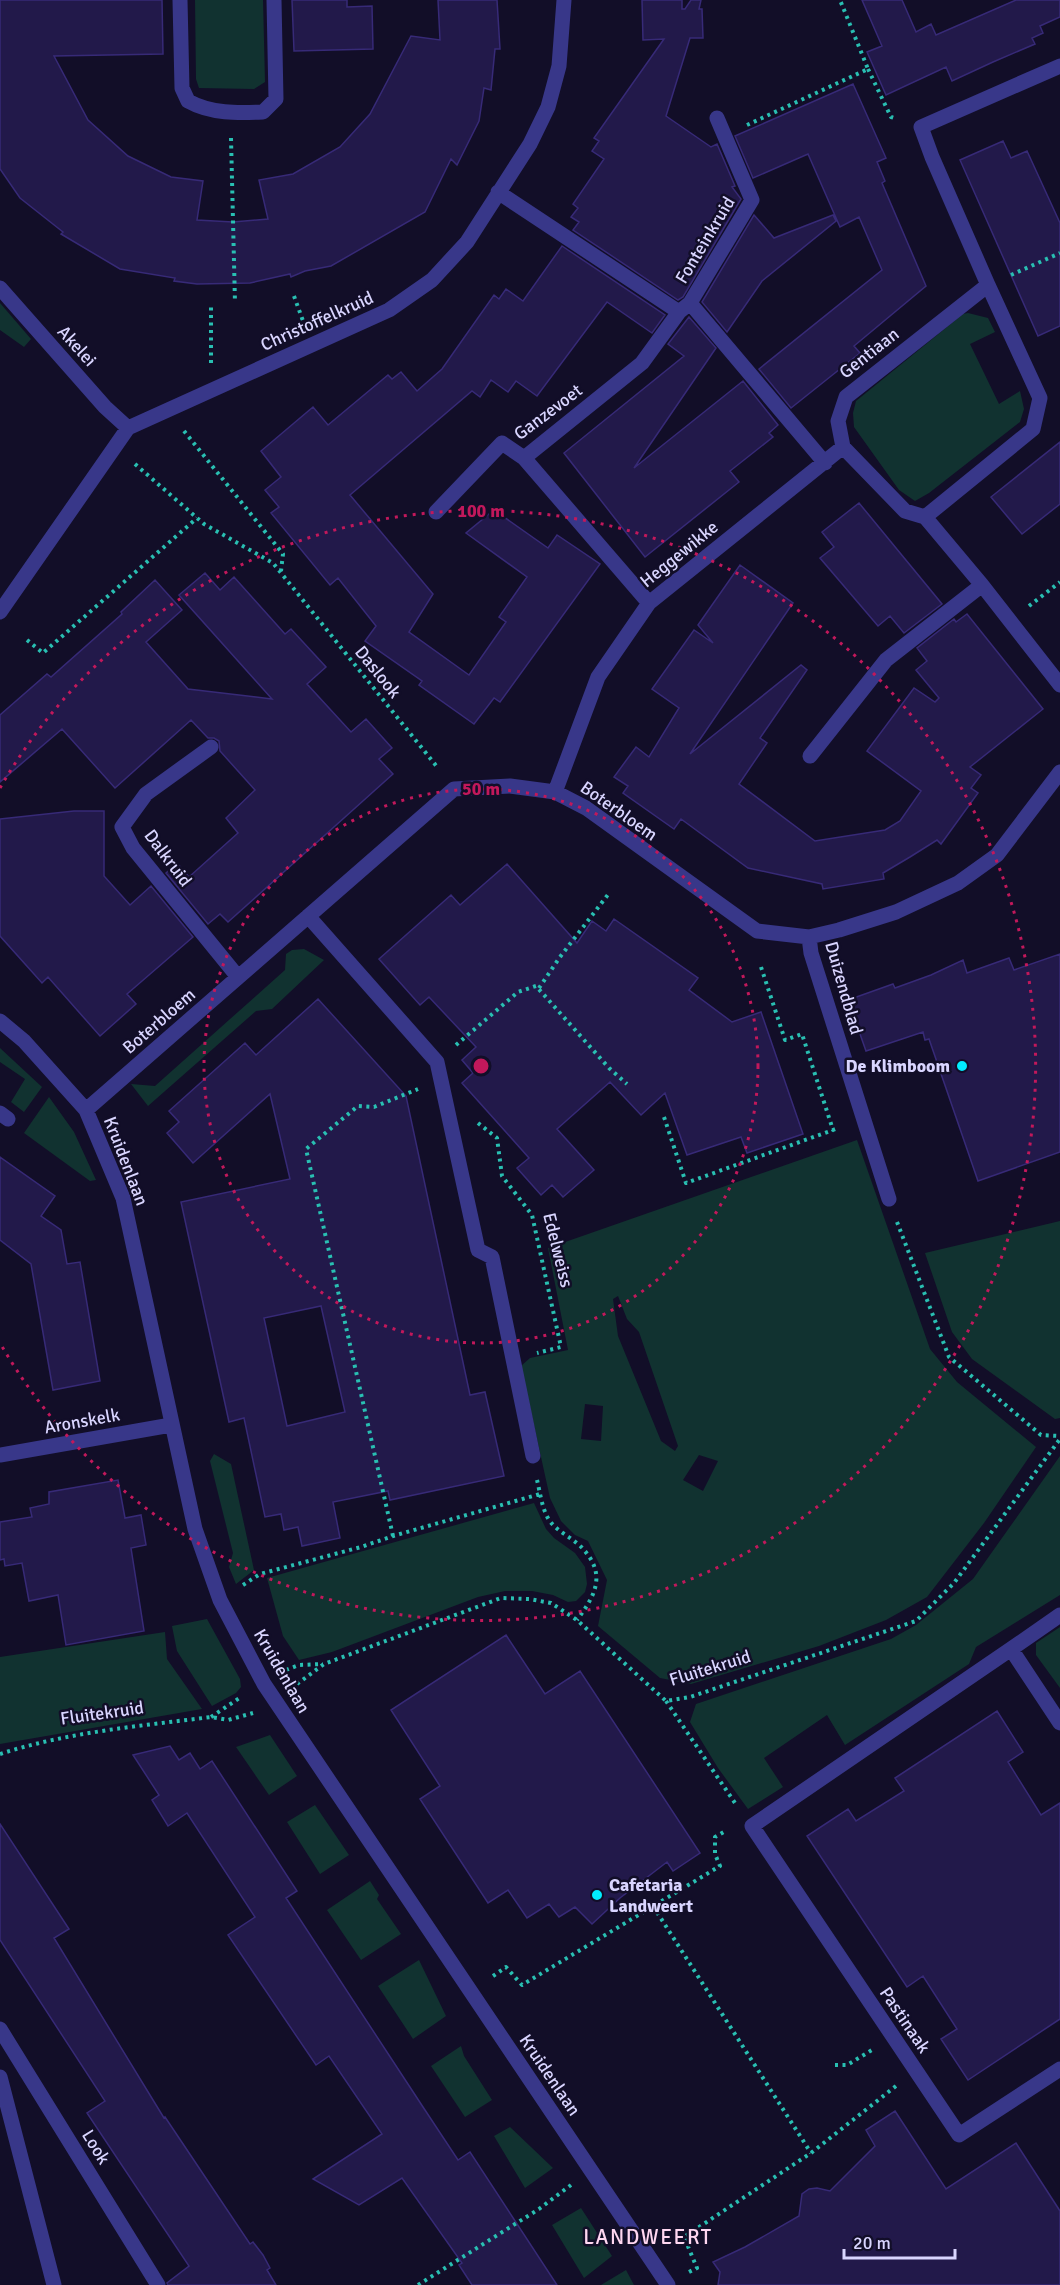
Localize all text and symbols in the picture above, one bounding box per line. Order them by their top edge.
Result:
street label: Fonteinkruid [670,192,740,288]
street label: Christoffelkruid [257,286,377,356]
street label: Akelei [53,321,101,371]
street label: Gentiaan [835,323,903,383]
street label: Ganzevoet [510,379,586,445]
text: 100 m [457,500,505,522]
street label: Heggewikke [636,516,722,592]
street label: Daslook [350,641,406,703]
street label: Boterbloem [576,776,662,846]
text: 50 m [462,778,500,800]
street label: Dalkruid [139,825,197,891]
street label: Duizendblad [820,939,868,1037]
street label: Boterbloem [118,983,200,1059]
place label: De Klimboom [846,1055,950,1077]
centre of rings [471,1056,491,1076]
marker: De Klimboom [955,1059,969,1073]
street label: Kruidenlaan [99,1113,153,1209]
street label: Edelweiss [538,1210,578,1290]
street label: Aronskelk [42,1404,122,1438]
street label: Kruidenlaan [249,1625,315,1717]
street label: Fluitekruid [667,1645,753,1691]
street label: Fluitekruid [59,1696,145,1730]
place label: Cafetaria Landweert [609,1874,693,1917]
marker: Cafetaria Landweert [590,1888,604,1902]
street label: Pastinaak [875,1983,935,2057]
street label: Kruidenlaan [515,2030,585,2120]
street label: Look [77,2126,115,2168]
scale bar [844,2222,955,2260]
district label: LANDWEERT [583,2224,713,2250]
text: 20 m [853,2232,891,2254]

